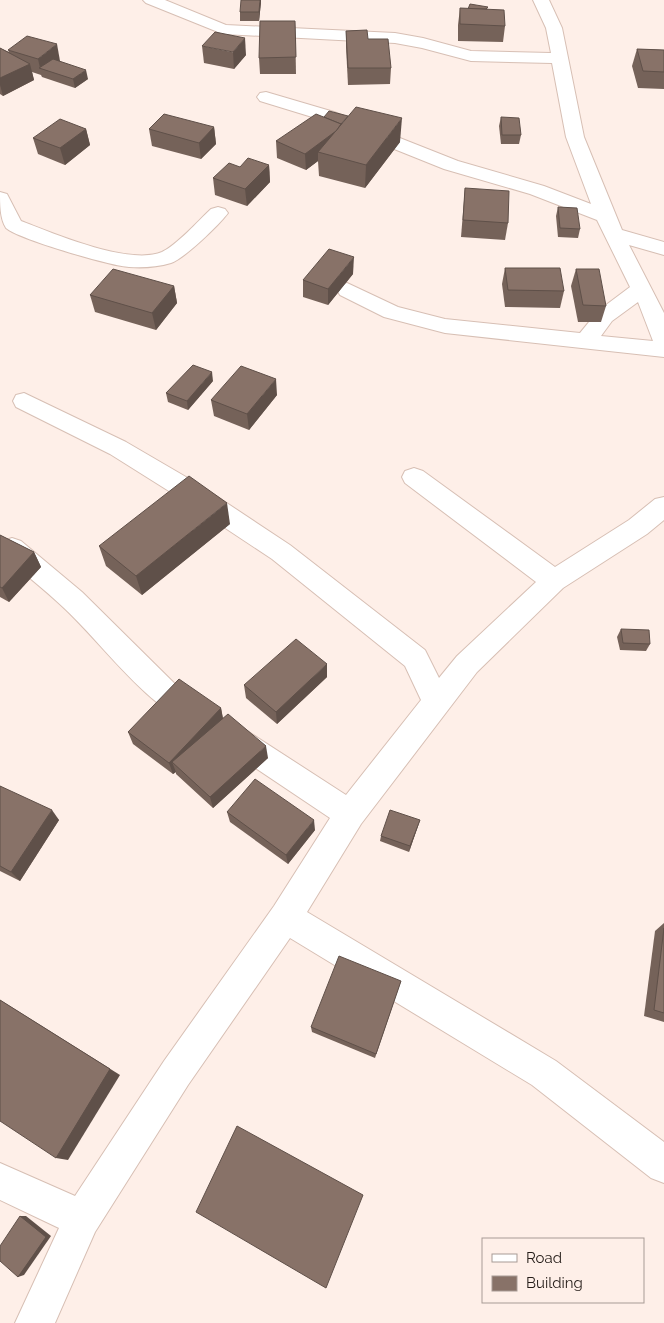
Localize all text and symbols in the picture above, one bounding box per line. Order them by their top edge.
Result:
legend [482,1238,644,1303]
text: Road [526,1249,562,1267]
text: Building [526,1274,583,1292]

